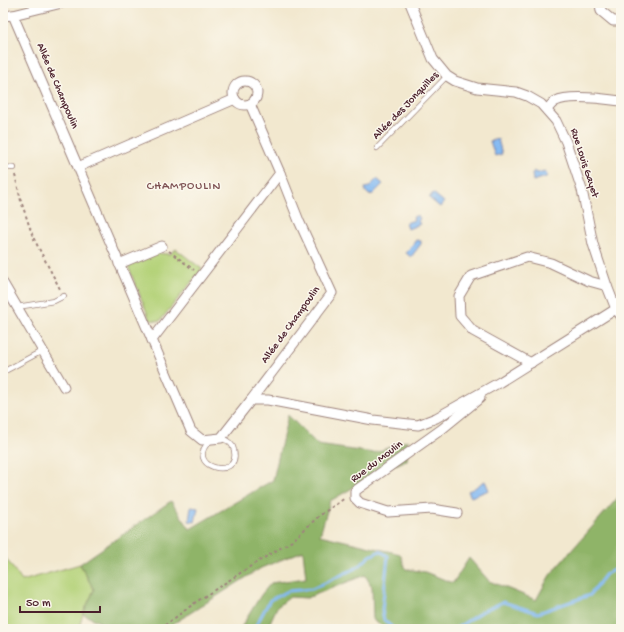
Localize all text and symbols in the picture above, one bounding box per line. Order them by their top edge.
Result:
street label: Allée de Champoulin [33,41,81,131]
street label: Allée des Jonquilles [371,69,442,142]
street label: Rue Louis Gayet [567,127,601,200]
district label: CHAMPOULIN [147,180,221,194]
street label: Allée de Champoulin [259,284,323,366]
street label: Rue du Moulin [349,438,406,485]
scale bar [20,588,100,614]
text: 50 m [26,597,51,611]

